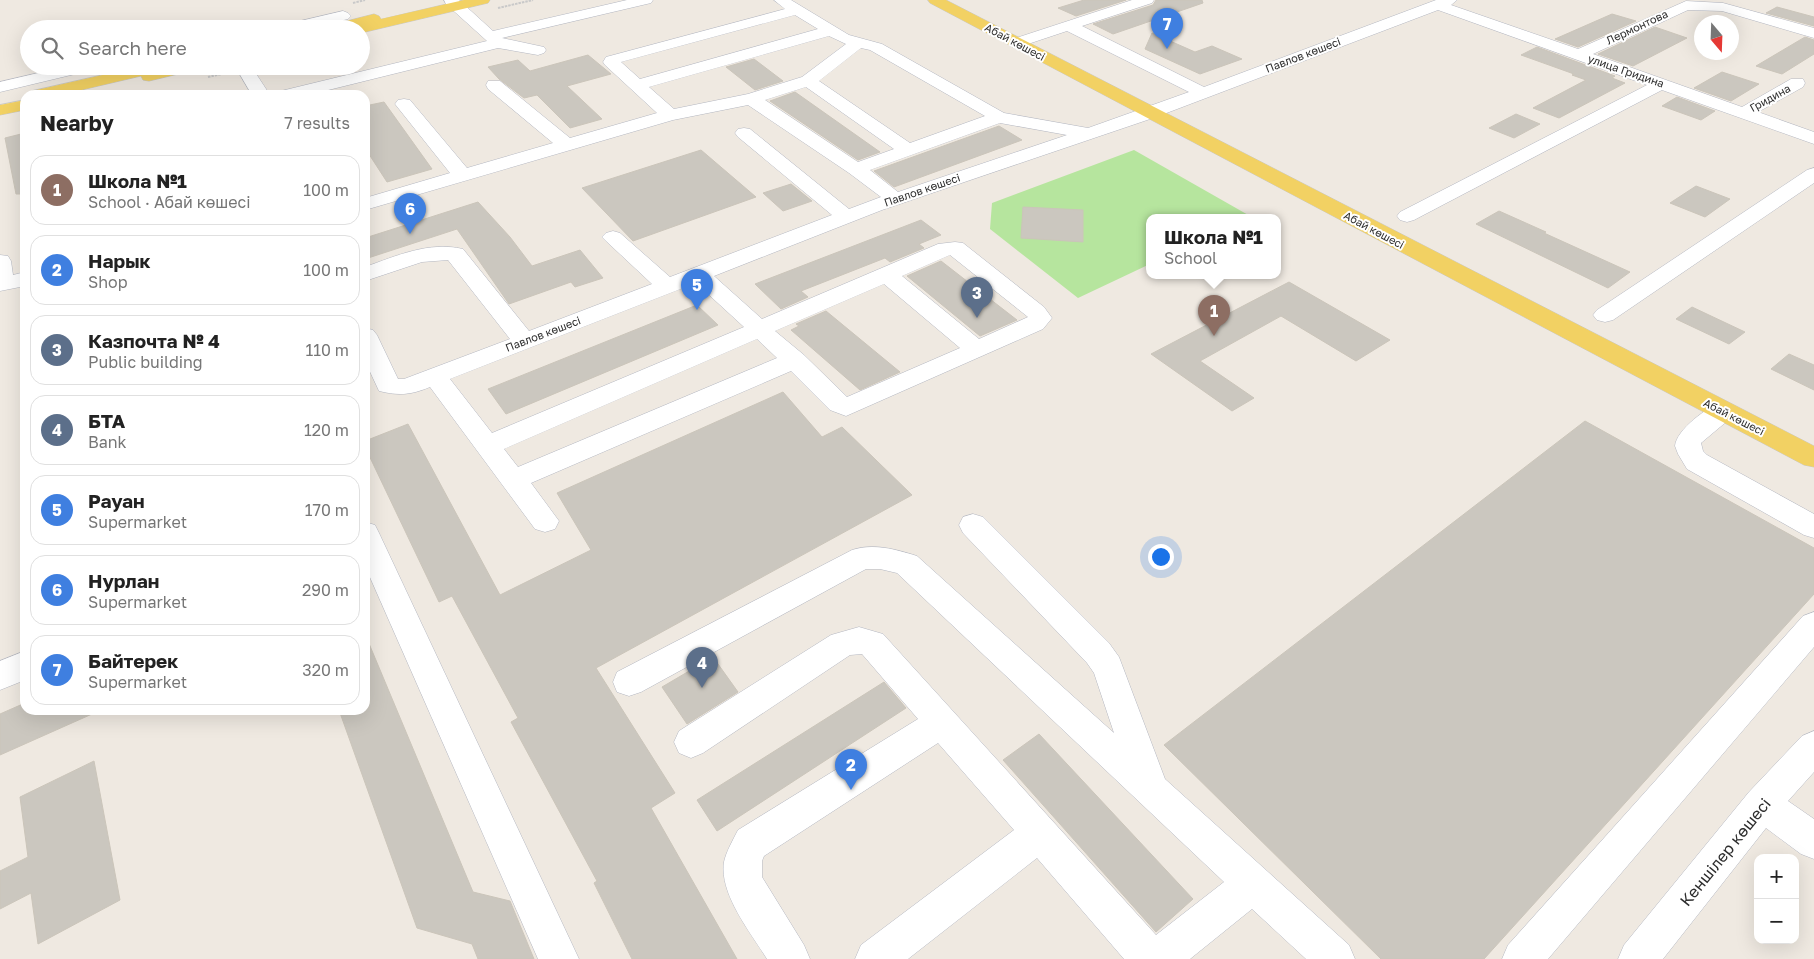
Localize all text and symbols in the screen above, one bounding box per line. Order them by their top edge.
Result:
street label: Лермонтова [1604,7,1670,47]
pin: 7 [1151,8,1183,49]
north arrow [1694,15,1739,60]
search box [20,20,370,75]
street label: Абай көшесі [983,20,1048,63]
icon: search [38,34,66,62]
street label: Павлов көшесі [1263,34,1342,75]
text: Search here [78,36,187,59]
street label: улица Гридина [1586,51,1666,90]
street label: Гридина [1747,81,1792,114]
text: Nearby [40,110,114,136]
text: 7 results [284,113,350,133]
text: Школа №1 [88,169,187,192]
street label: Павлов көшесі [882,170,962,209]
text: 1 [53,180,61,200]
text: 100 m [303,180,349,200]
text: School · Абай көшесі [88,192,251,212]
pin: 6 [394,193,426,234]
street label: Абай көшесі [1342,208,1407,251]
popup [1146,214,1281,279]
text: Школа №1 [1164,225,1263,248]
text: School [1164,248,1217,268]
text: Нарык [88,249,151,272]
text: 2 [52,260,62,280]
text: 100 m [303,260,349,280]
pin: 5 [681,269,713,310]
text: Shop [88,272,128,292]
pin: 3 [961,277,993,318]
pin: 1 [1198,295,1230,336]
street label: Павлов көшесі [503,313,582,354]
text: Казпочта № 4 [88,329,220,352]
text: 3 [52,340,62,360]
text: 110 m [305,340,349,360]
text: Public building [88,352,203,372]
street label: Абай көшесі [1702,396,1767,437]
text: БТА [88,409,125,432]
text: 4 [52,420,62,440]
text: 120 m [304,420,349,440]
text: Bank [88,432,127,452]
text: Рауан [88,489,145,512]
text: 5 [52,500,62,520]
text: 170 m [305,500,349,520]
text: Supermarket [88,512,187,532]
your location [1148,544,1174,570]
text: Нурлан [88,569,159,592]
text: 6 [52,580,62,600]
text: 290 m [302,580,349,600]
text: Supermarket [88,592,187,612]
pin: 4 [686,647,718,688]
text: Байтерек [88,649,178,672]
text: 7 [53,660,61,680]
text: 320 m [302,660,349,680]
text: Supermarket [88,672,187,692]
pin: 2 [835,749,867,790]
street label: Кеншілер көшесі [1675,794,1775,910]
map controls [1754,854,1799,944]
button: + [1754,854,1799,899]
button: − [1754,899,1799,944]

